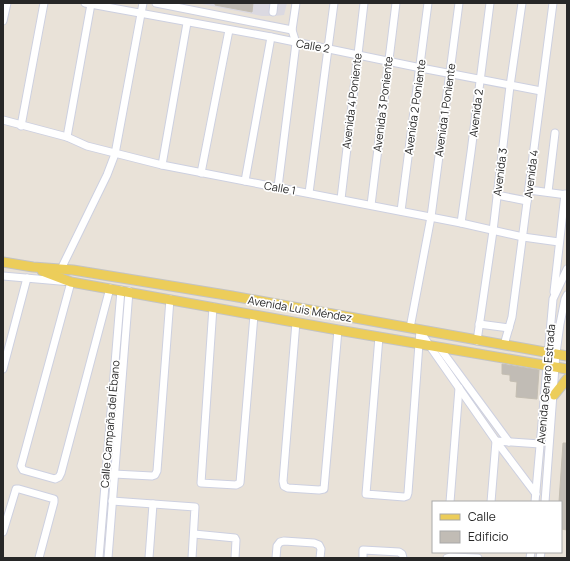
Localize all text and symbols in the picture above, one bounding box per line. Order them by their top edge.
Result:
street label: Calle 2 [295,35,331,56]
street label: Avenida 4 Poniente [338,52,365,150]
street label: Avenida 3 Poniente [369,55,396,153]
street label: Avenida 2 Poniente [400,58,429,156]
street label: Avenida 1 Poniente [431,62,459,158]
street label: Avenida 2 [465,88,486,138]
street label: Avenida 3 [489,147,510,197]
street label: Avenida 4 [520,149,541,199]
street label: Calle 1 [263,177,297,198]
street label: Avenida Luis Méndez [247,292,354,325]
street label: Avenida Genaro Estrada [533,323,558,445]
street label: Calle Campaña del Ébano [96,359,123,488]
legend [432,501,562,553]
text: Calle [468,508,496,525]
text: Edificio [468,528,508,545]

